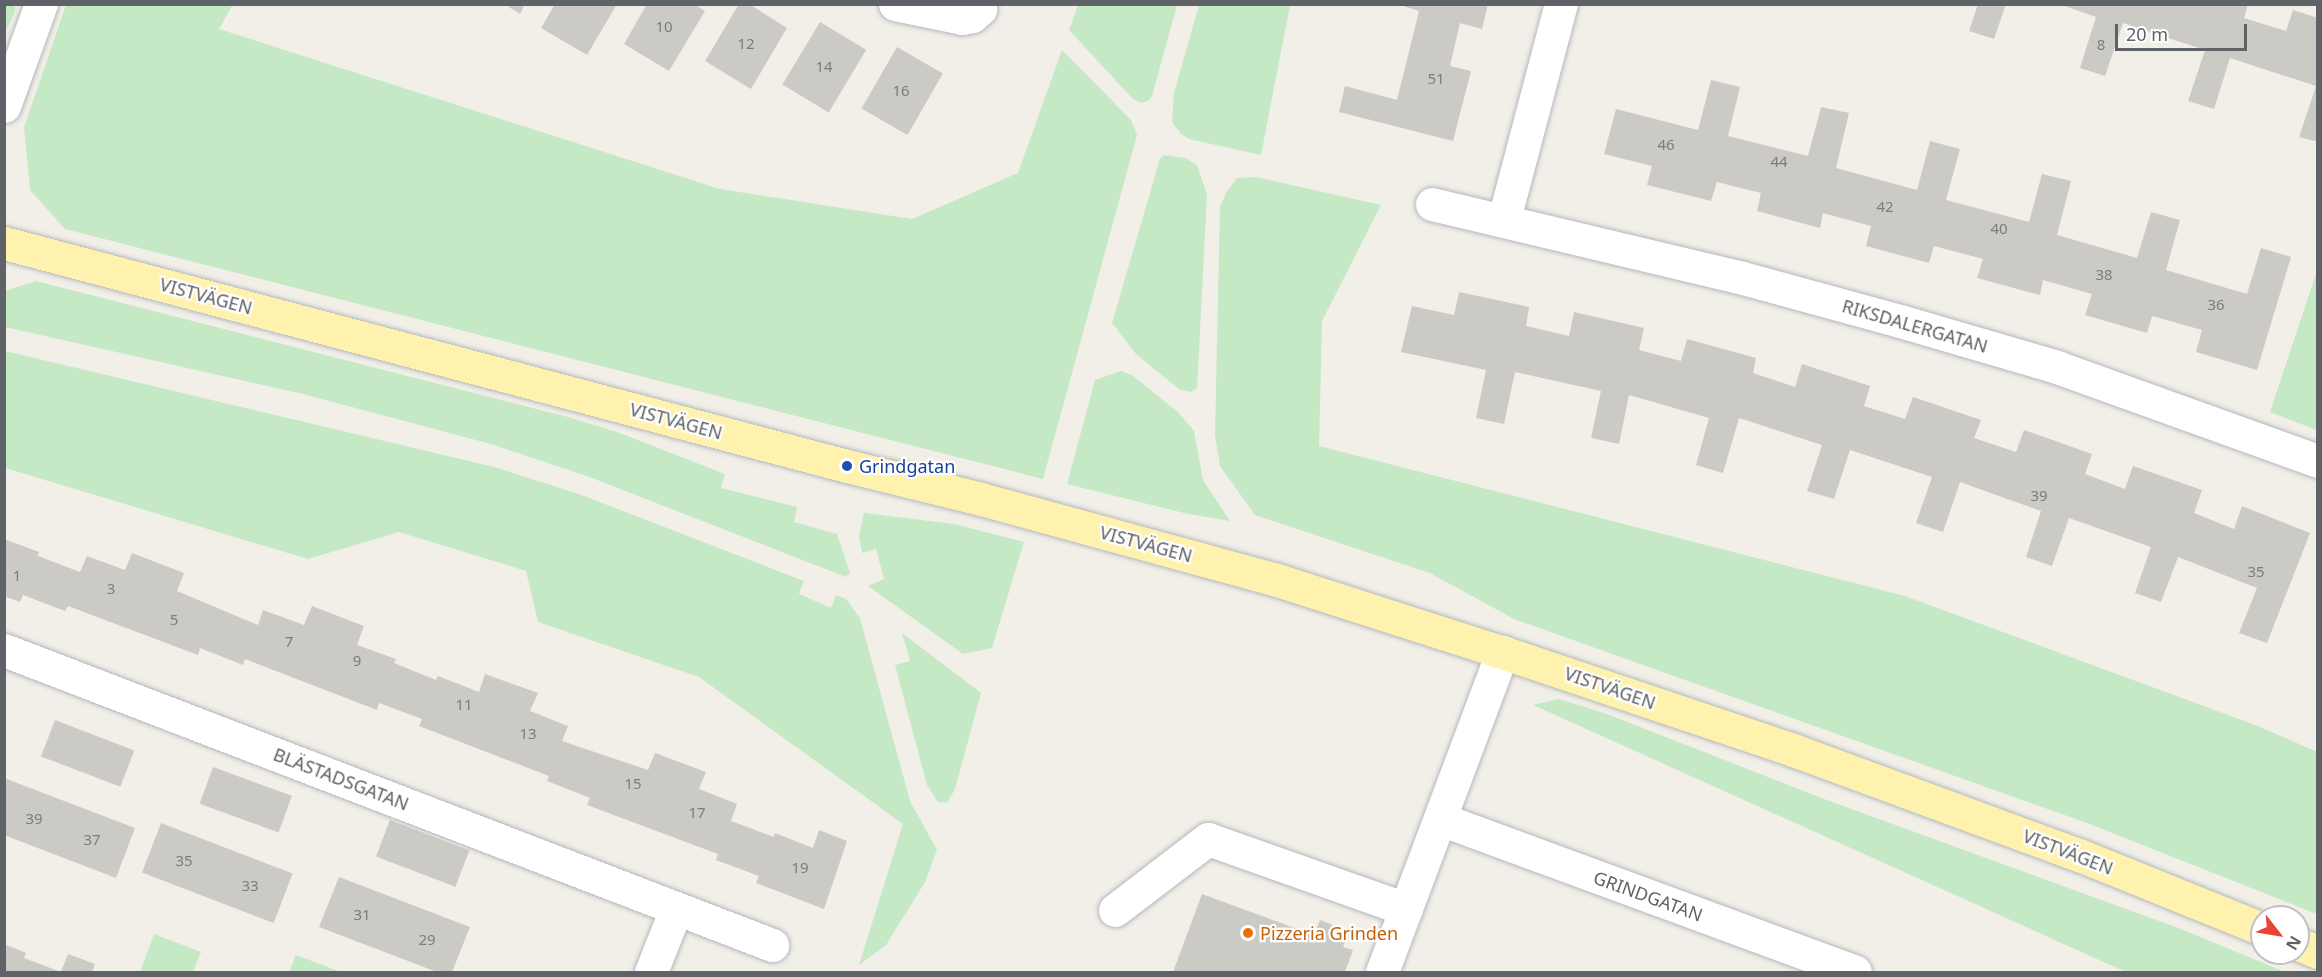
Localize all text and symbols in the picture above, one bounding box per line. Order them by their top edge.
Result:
scale bar [2118,12,2250,50]
house number: 10 [655,18,673,36]
text: 20 m [2126,22,2168,46]
house number: 12 [737,35,755,53]
house number: 8 [2097,36,2105,54]
house number: 14 [815,58,833,76]
house number: 51 [1427,70,1445,88]
house number: 16 [892,82,910,100]
house number: 46 [1657,136,1675,154]
house number: 44 [1770,153,1788,171]
house number: 42 [1876,198,1894,216]
house number: 40 [1990,220,2008,238]
house number: 38 [2095,266,2113,284]
street label: VISTVÄGEN [157,273,255,319]
street label: RIKSDALERGATAN [1840,295,1990,357]
house number: 36 [2207,296,2225,314]
street label: VISTVÄGEN [627,398,725,444]
place label: Grindgatan [859,455,955,477]
marker: Grindgatan [840,459,854,473]
house number: 39 [2030,487,2048,505]
street label: VISTVÄGEN [1097,521,1195,567]
house number: 35 [2247,563,2265,581]
house number: 1 [13,567,21,585]
house number: 3 [107,580,115,598]
house number: 5 [170,611,178,629]
house number: 7 [285,633,293,651]
house number: 9 [353,652,361,670]
street label: VISTVÄGEN [1562,662,1658,714]
house number: 11 [455,696,473,714]
house number: 13 [519,725,537,743]
street label: BLÄSTADSGATAN [270,743,412,815]
house number: 15 [624,775,642,793]
house number: 17 [688,804,706,822]
house number: 39 [25,810,43,828]
street label: VISTVÄGEN [2020,825,2116,879]
house number: 37 [83,831,101,849]
house number: 35 [175,852,193,870]
house number: 19 [791,859,809,877]
street label: GRINDGATAN [1591,866,1705,926]
house number: 33 [241,877,259,895]
north arrow [2250,905,2310,965]
house number: 31 [353,906,371,924]
place label: Pizzeria Grinden [1260,922,1398,944]
marker: Pizzeria Grinden [1241,926,1255,940]
house number: 29 [418,931,436,949]
text: N [2281,932,2306,954]

